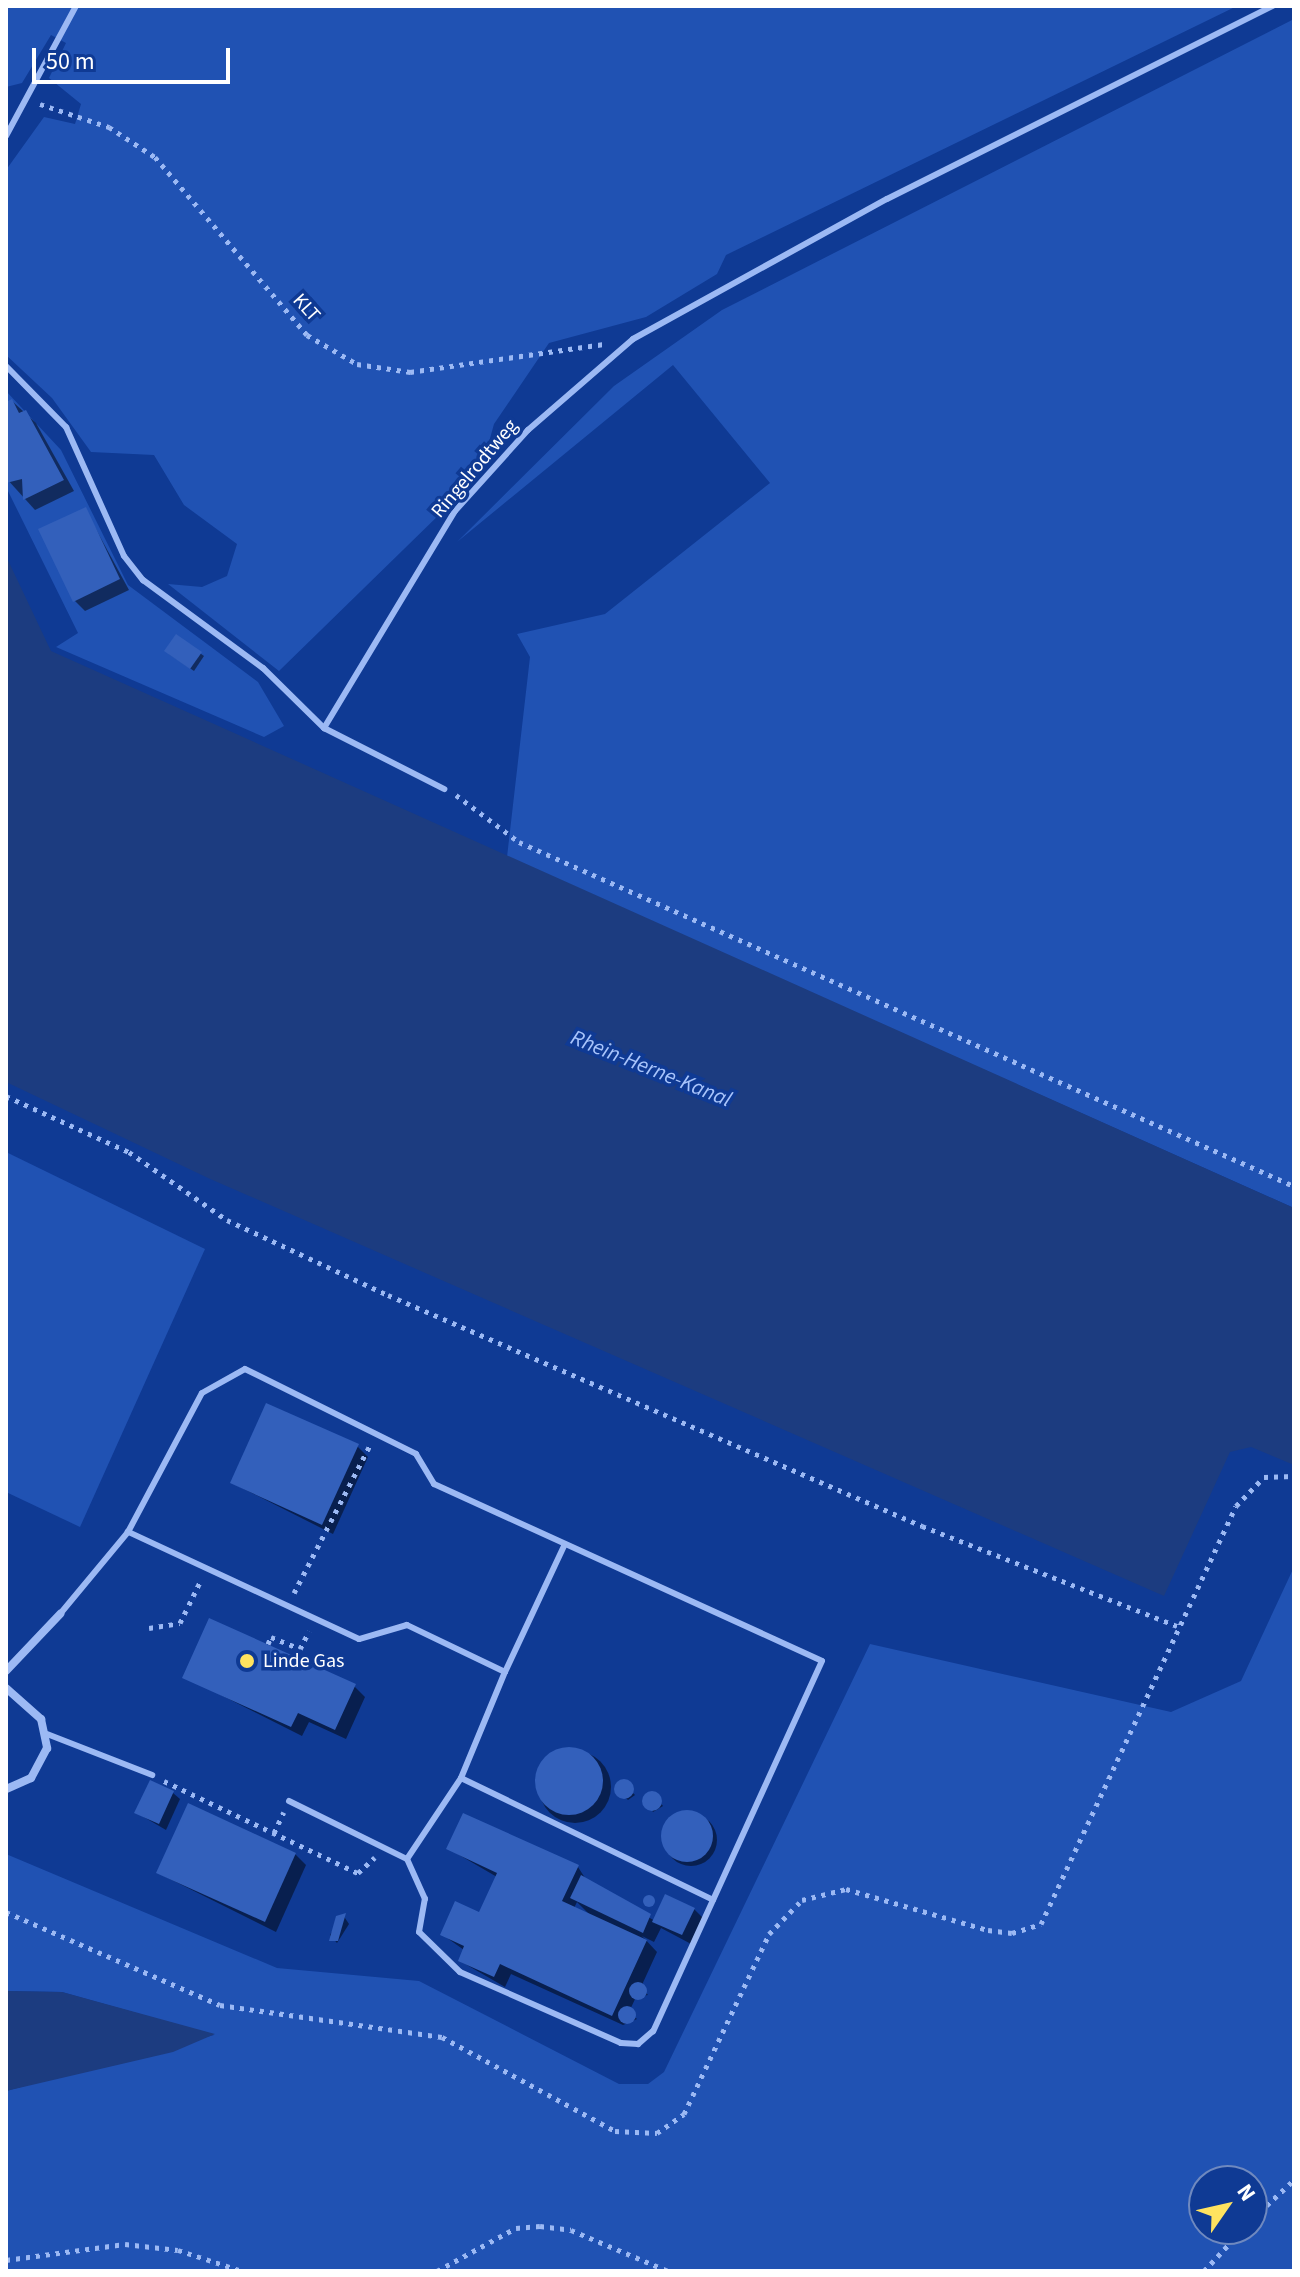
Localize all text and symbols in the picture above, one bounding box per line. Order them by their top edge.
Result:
scale bar [36,32,234,82]
text: 50 m [46,44,95,79]
street label: KLT [287,289,325,327]
street label: Ringelrodtweg [427,415,523,523]
water label: Rhein-Herne-Kanal [567,1025,735,1113]
place label: Linde Gas [263,1649,344,1673]
marker: Linde Gas [238,1652,256,1670]
north arrow [1188,2165,1268,2245]
text: N [1229,2178,1264,2208]

